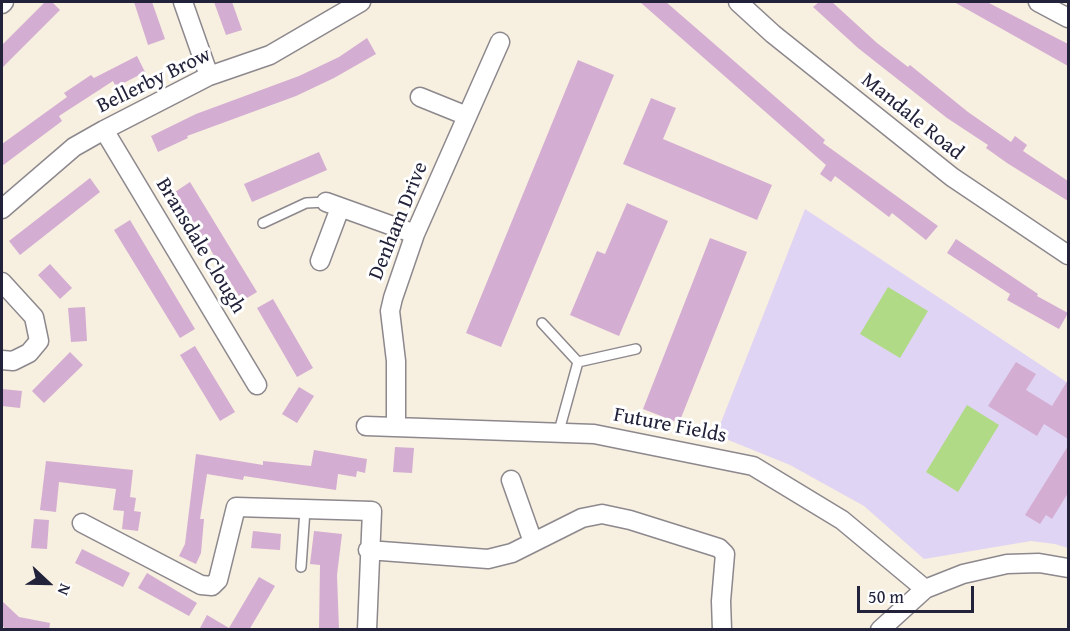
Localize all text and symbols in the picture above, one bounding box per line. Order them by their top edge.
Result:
street label: Bellerby Brow [93,43,215,119]
street label: Mandale Road [856,68,968,166]
street label: Denham Drive [364,158,434,284]
street label: Bransdale Clough [150,174,250,318]
street label: Future Fields [611,403,729,449]
north arrow [18,553,78,613]
scale bar [860,574,977,612]
text: N [52,580,78,599]
text: 50 m [868,583,904,610]

